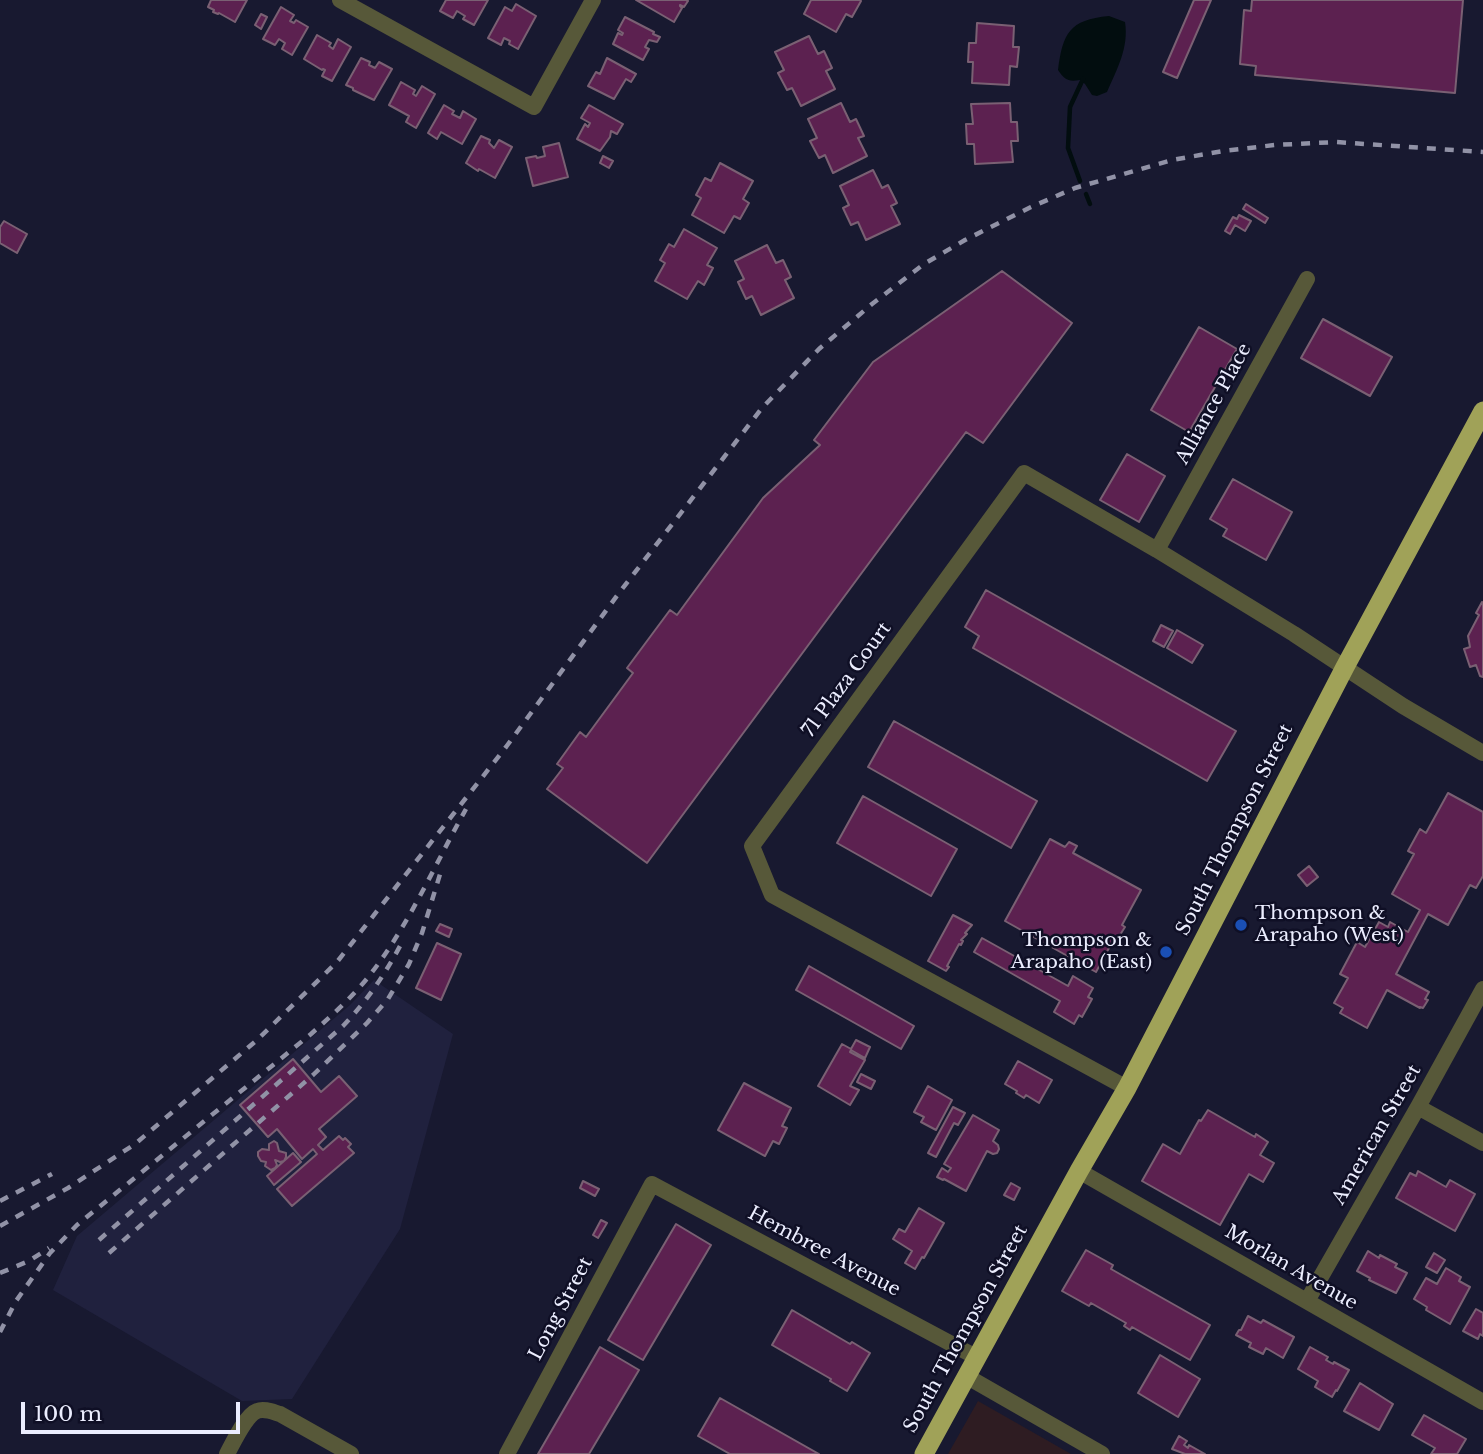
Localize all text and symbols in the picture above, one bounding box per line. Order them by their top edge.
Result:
street label: Alliance Place [1171,340,1257,468]
street label: 71 Plaza Court [798,618,896,742]
street label: South Thompson Street [1172,721,1298,939]
place label: Thompson & Arapaho (West) [1255,903,1404,947]
marker: Thompson & Arapaho (West) [1233,917,1249,933]
place label: Thompson & Arapaho (East) [1011,930,1152,974]
marker: Thompson & Arapaho (East) [1158,944,1174,960]
street label: American Street [1328,1061,1426,1209]
street label: Hembree Avenue [744,1202,904,1302]
street label: South Thompson Street [899,1221,1033,1437]
street label: Morlan Avenue [1221,1221,1361,1315]
street label: Long Street [524,1254,598,1364]
scale bar [24,1388,243,1432]
text: 100 m [34,1401,102,1427]

